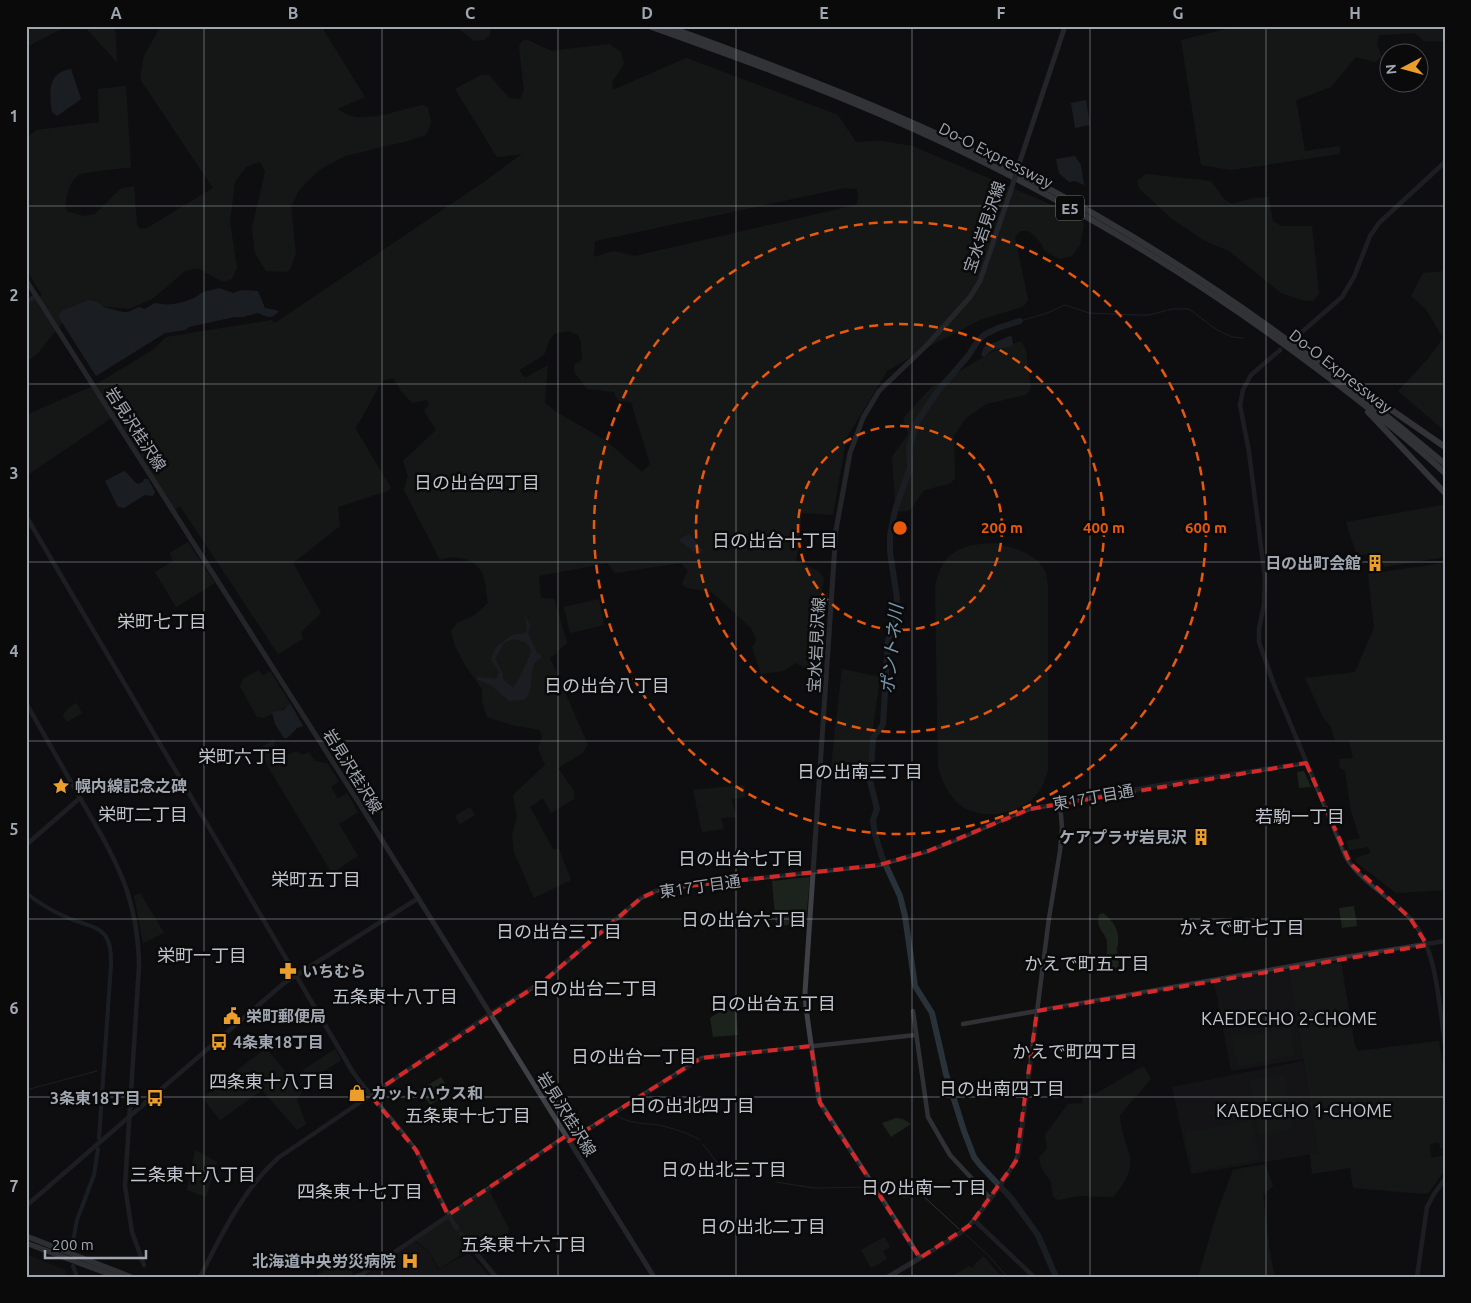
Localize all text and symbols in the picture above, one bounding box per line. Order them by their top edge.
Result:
text: A [110,4,122,22]
text: B [288,4,298,22]
text: C [465,4,475,22]
text: D [641,4,653,22]
text: E [819,4,829,22]
text: F [997,4,1006,22]
text: G [1172,4,1184,22]
text: H [1349,4,1361,22]
north arrow [1378,42,1428,92]
text: N [1383,63,1400,75]
text: 1 [9,107,19,125]
street label: Do-O Expressway [936,119,1056,192]
street label: 宝水岩見沢線 [960,179,1008,275]
road number: E5 [1056,196,1084,220]
text: 2 [9,286,19,304]
street label: Do-O Expressway [1286,325,1396,417]
street label: 岩見沢桂沢線 [102,384,170,474]
text: 3 [9,464,19,482]
district label: 日の出台四丁目 [414,472,540,492]
centre of rings [891,519,909,537]
text: 200 m [981,519,1023,536]
text: 400 m [1083,519,1125,536]
text: 600 m [1185,519,1227,536]
district label: 日の出台十丁目 [712,530,838,550]
building icon: 日の出町会館 [1365,553,1385,573]
place label: 日の出町会館 [1265,554,1361,572]
street label: 宝水岩見沢線 [804,597,828,693]
water label: ポントネ川 [876,601,906,695]
district label: 栄町七丁目 [117,611,207,631]
text: 4 [9,642,19,660]
district label: 日の出台八丁目 [544,675,670,695]
street label: 岩見沢桂沢線 [320,726,386,816]
district label: 栄町六丁目 [198,746,288,766]
district label: 日の出南三丁目 [797,761,923,781]
place icon: 幌内線記念之碑 [51,776,71,796]
place label: 幌内線記念之碑 [75,777,187,795]
street label: 東17丁目通 [1051,781,1135,813]
district label: 栄町二丁目 [98,804,188,824]
district label: 若駒一丁目 [1255,806,1345,826]
text: 5 [9,820,19,838]
building icon: ケアプラザ岩見沢 [1191,827,1211,847]
place label: ケアプラザ岩見沢 [1059,828,1187,846]
district label: 日の出台七丁目 [678,848,804,868]
district label: 栄町五丁目 [271,869,361,889]
street label: 東17丁目通 [658,871,742,901]
district label: 日の出台六丁目 [681,909,807,929]
district label: かえで町七丁目 [1179,917,1305,937]
district label: 日の出台三丁目 [496,921,622,941]
district label: 栄町一丁目 [157,945,247,965]
district label: かえで町五丁目 [1024,953,1150,973]
pharmacy icon: いちむら [278,961,298,981]
place label: いちむら [302,962,366,980]
district label: 日の出台二丁目 [532,978,658,998]
district label: 五条東十八丁目 [332,986,458,1006]
district label: 日の出台五丁目 [710,993,836,1013]
text: 6 [9,999,19,1017]
public building icon: 栄町郵便局 [222,1006,242,1026]
place label: 栄町郵便局 [246,1007,326,1025]
district label: KAEDECHO 2-CHOME [1201,1008,1377,1028]
bus stop icon: 4条東18丁目 [209,1032,229,1052]
place label: 4条東18丁目 [233,1033,324,1051]
district label: かえで町四丁目 [1012,1041,1138,1061]
district label: 日の出台一丁目 [571,1046,697,1066]
street label: 岩見沢桂沢線 [534,1069,600,1159]
district label: 四条東十八丁目 [209,1071,335,1091]
district label: 日の出南四丁目 [939,1078,1065,1098]
shop icon: カットハウス和 [347,1083,367,1103]
place label: カットハウス和 [371,1084,483,1102]
bus stop icon: 3条東18丁目 [145,1088,165,1108]
place label: 3条東18丁目 [50,1089,141,1107]
district label: 日の出北四丁目 [629,1095,755,1115]
district label: KAEDECHO 1-CHOME [1216,1100,1392,1120]
district label: 五条東十七丁目 [405,1105,531,1125]
district label: 日の出北三丁目 [661,1159,787,1179]
district label: 三条東十八丁目 [130,1164,256,1184]
text: 7 [9,1177,19,1195]
district label: 日の出南一丁目 [861,1177,987,1197]
district label: 四条東十七丁目 [297,1181,423,1201]
district label: 日の出北二丁目 [700,1216,826,1236]
scale bar [45,1228,146,1260]
district label: 五条東十六丁目 [461,1234,587,1254]
text: 200 m [52,1236,94,1253]
hospital icon: 北海道中央労災病院 [400,1251,420,1271]
place label: 北海道中央労災病院 [252,1252,396,1270]

